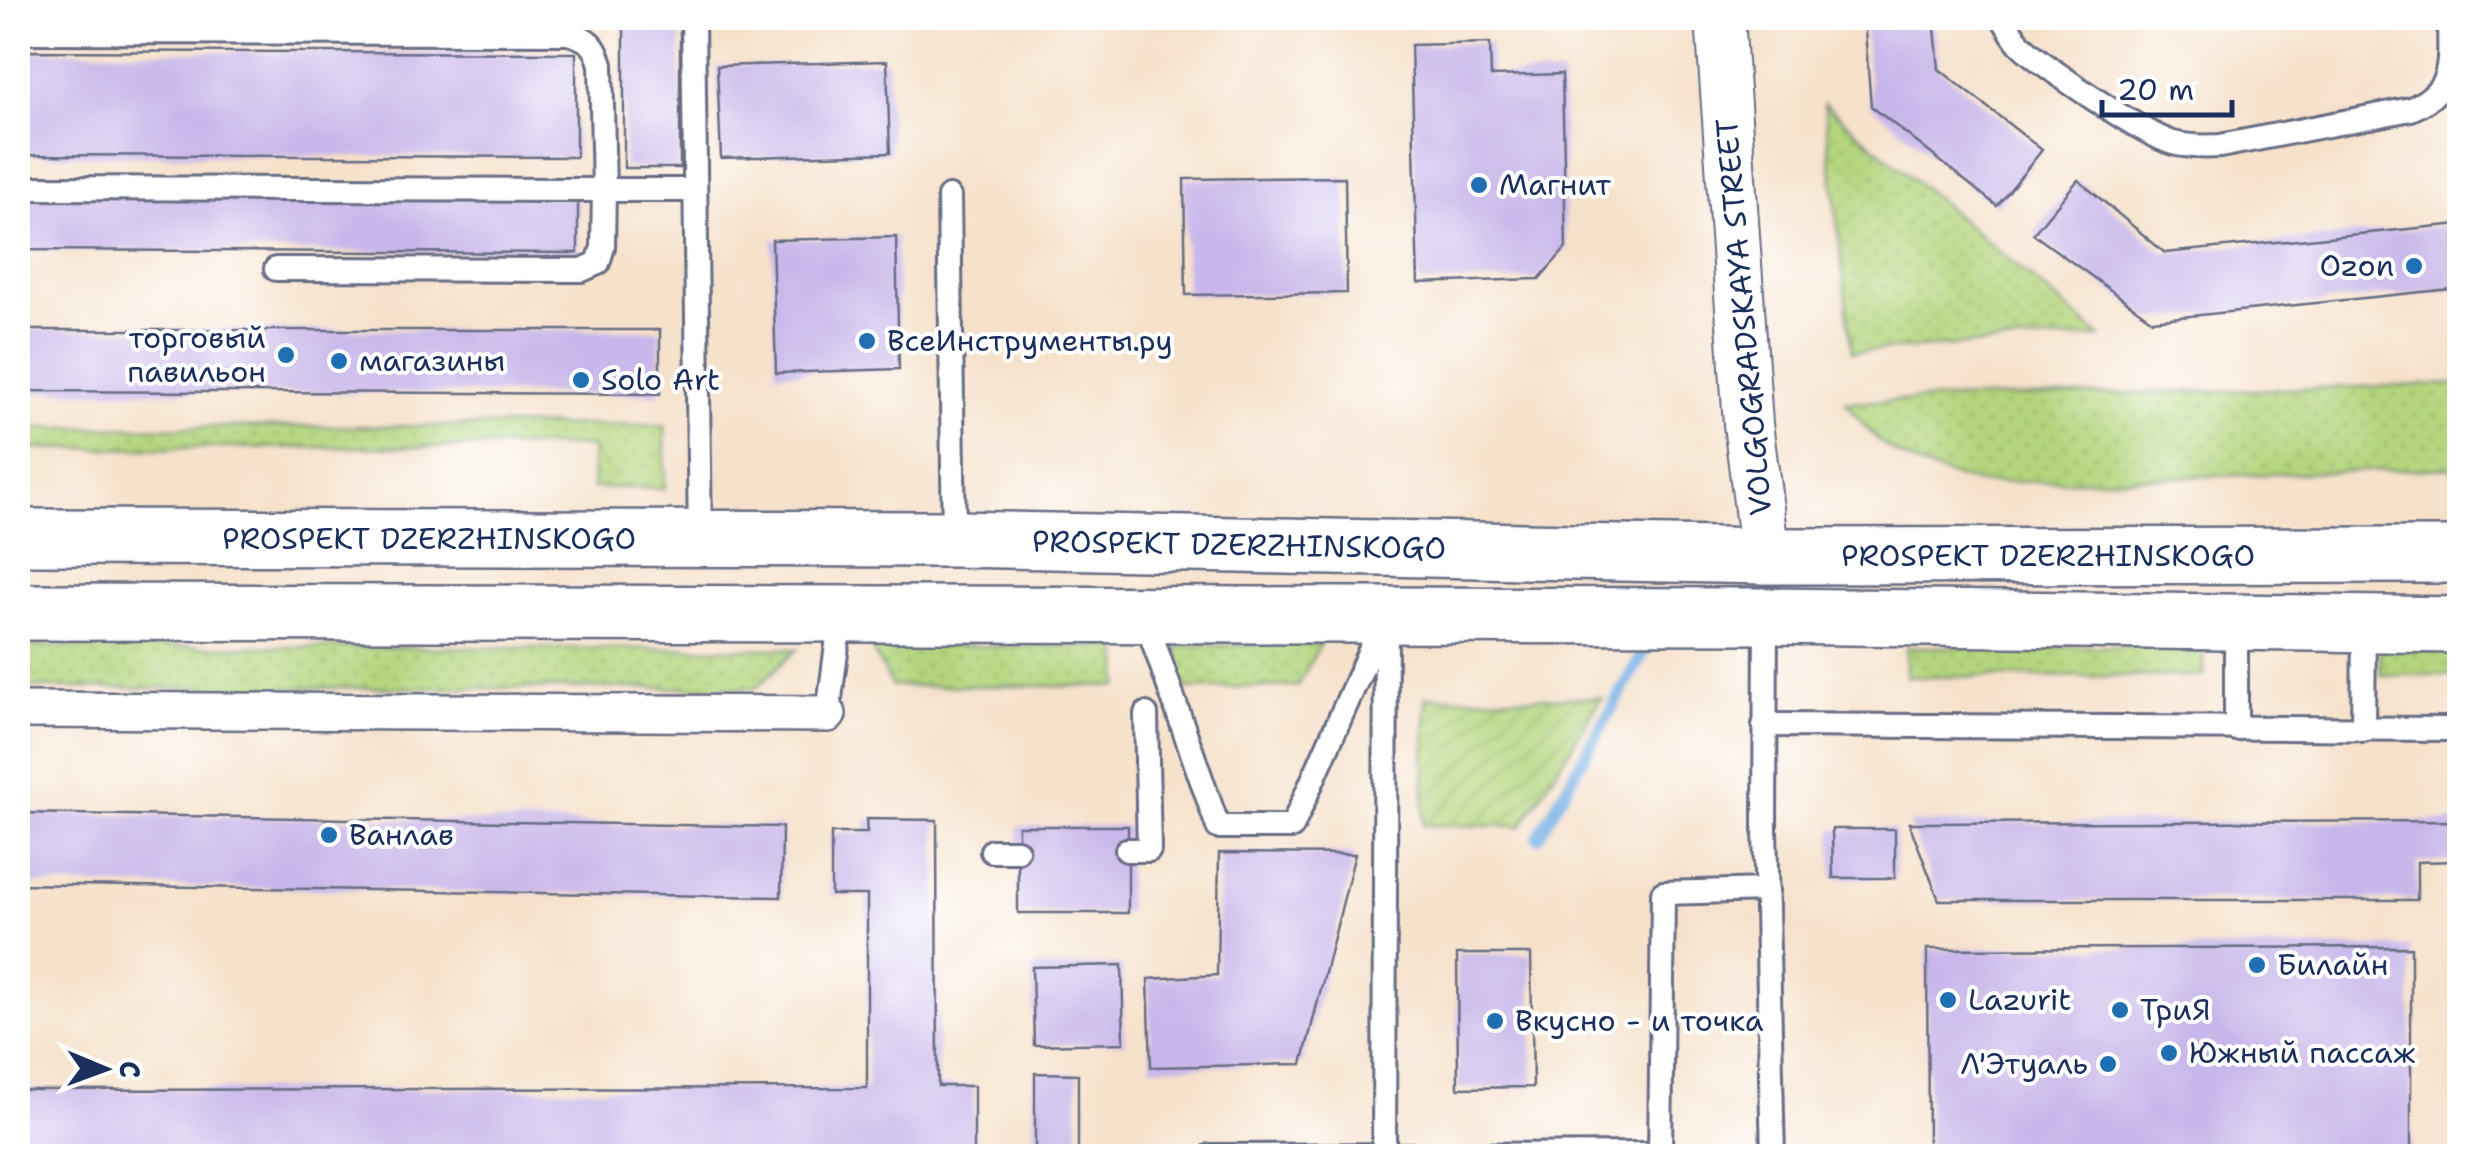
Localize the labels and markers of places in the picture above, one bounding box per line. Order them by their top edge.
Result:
place label: Магнит [1499,164,1612,205]
marker: Магнит [1468,174,1490,196]
place label: Ozon [2319,245,2394,286]
marker: Ozon [2403,255,2425,277]
place label: торговый павильон [127,317,266,392]
place label: ВсеИнструменты.ру [887,320,1173,361]
marker: ВсеИнструменты.ру [856,330,878,352]
place label: магазины [359,340,505,381]
marker: торговый павильон [275,344,297,366]
marker: магазины [328,350,350,372]
place label: Solo Art [601,359,720,400]
marker: Solo Art [570,369,592,391]
place label: Ванлав [349,814,454,855]
marker: Ванлав [318,824,340,846]
place label: Билайн [2277,944,2388,985]
marker: Билайн [2246,954,2268,976]
place label: Lazurit [1968,979,2071,1020]
marker: Lazurit [1937,989,1959,1011]
place label: ТриЯ [2140,989,2211,1030]
marker: ТриЯ [2109,999,2131,1021]
place label: Вкусно - и точка [1515,1000,1764,1041]
marker: Вкусно - и точка [1484,1010,1506,1032]
place label: Южный пассаж [2189,1032,2416,1073]
marker: Южный пассаж [2158,1042,2180,1064]
place label: Л'Этуаль [1961,1043,2088,1084]
marker: Л'Этуаль [2097,1053,2119,1075]

